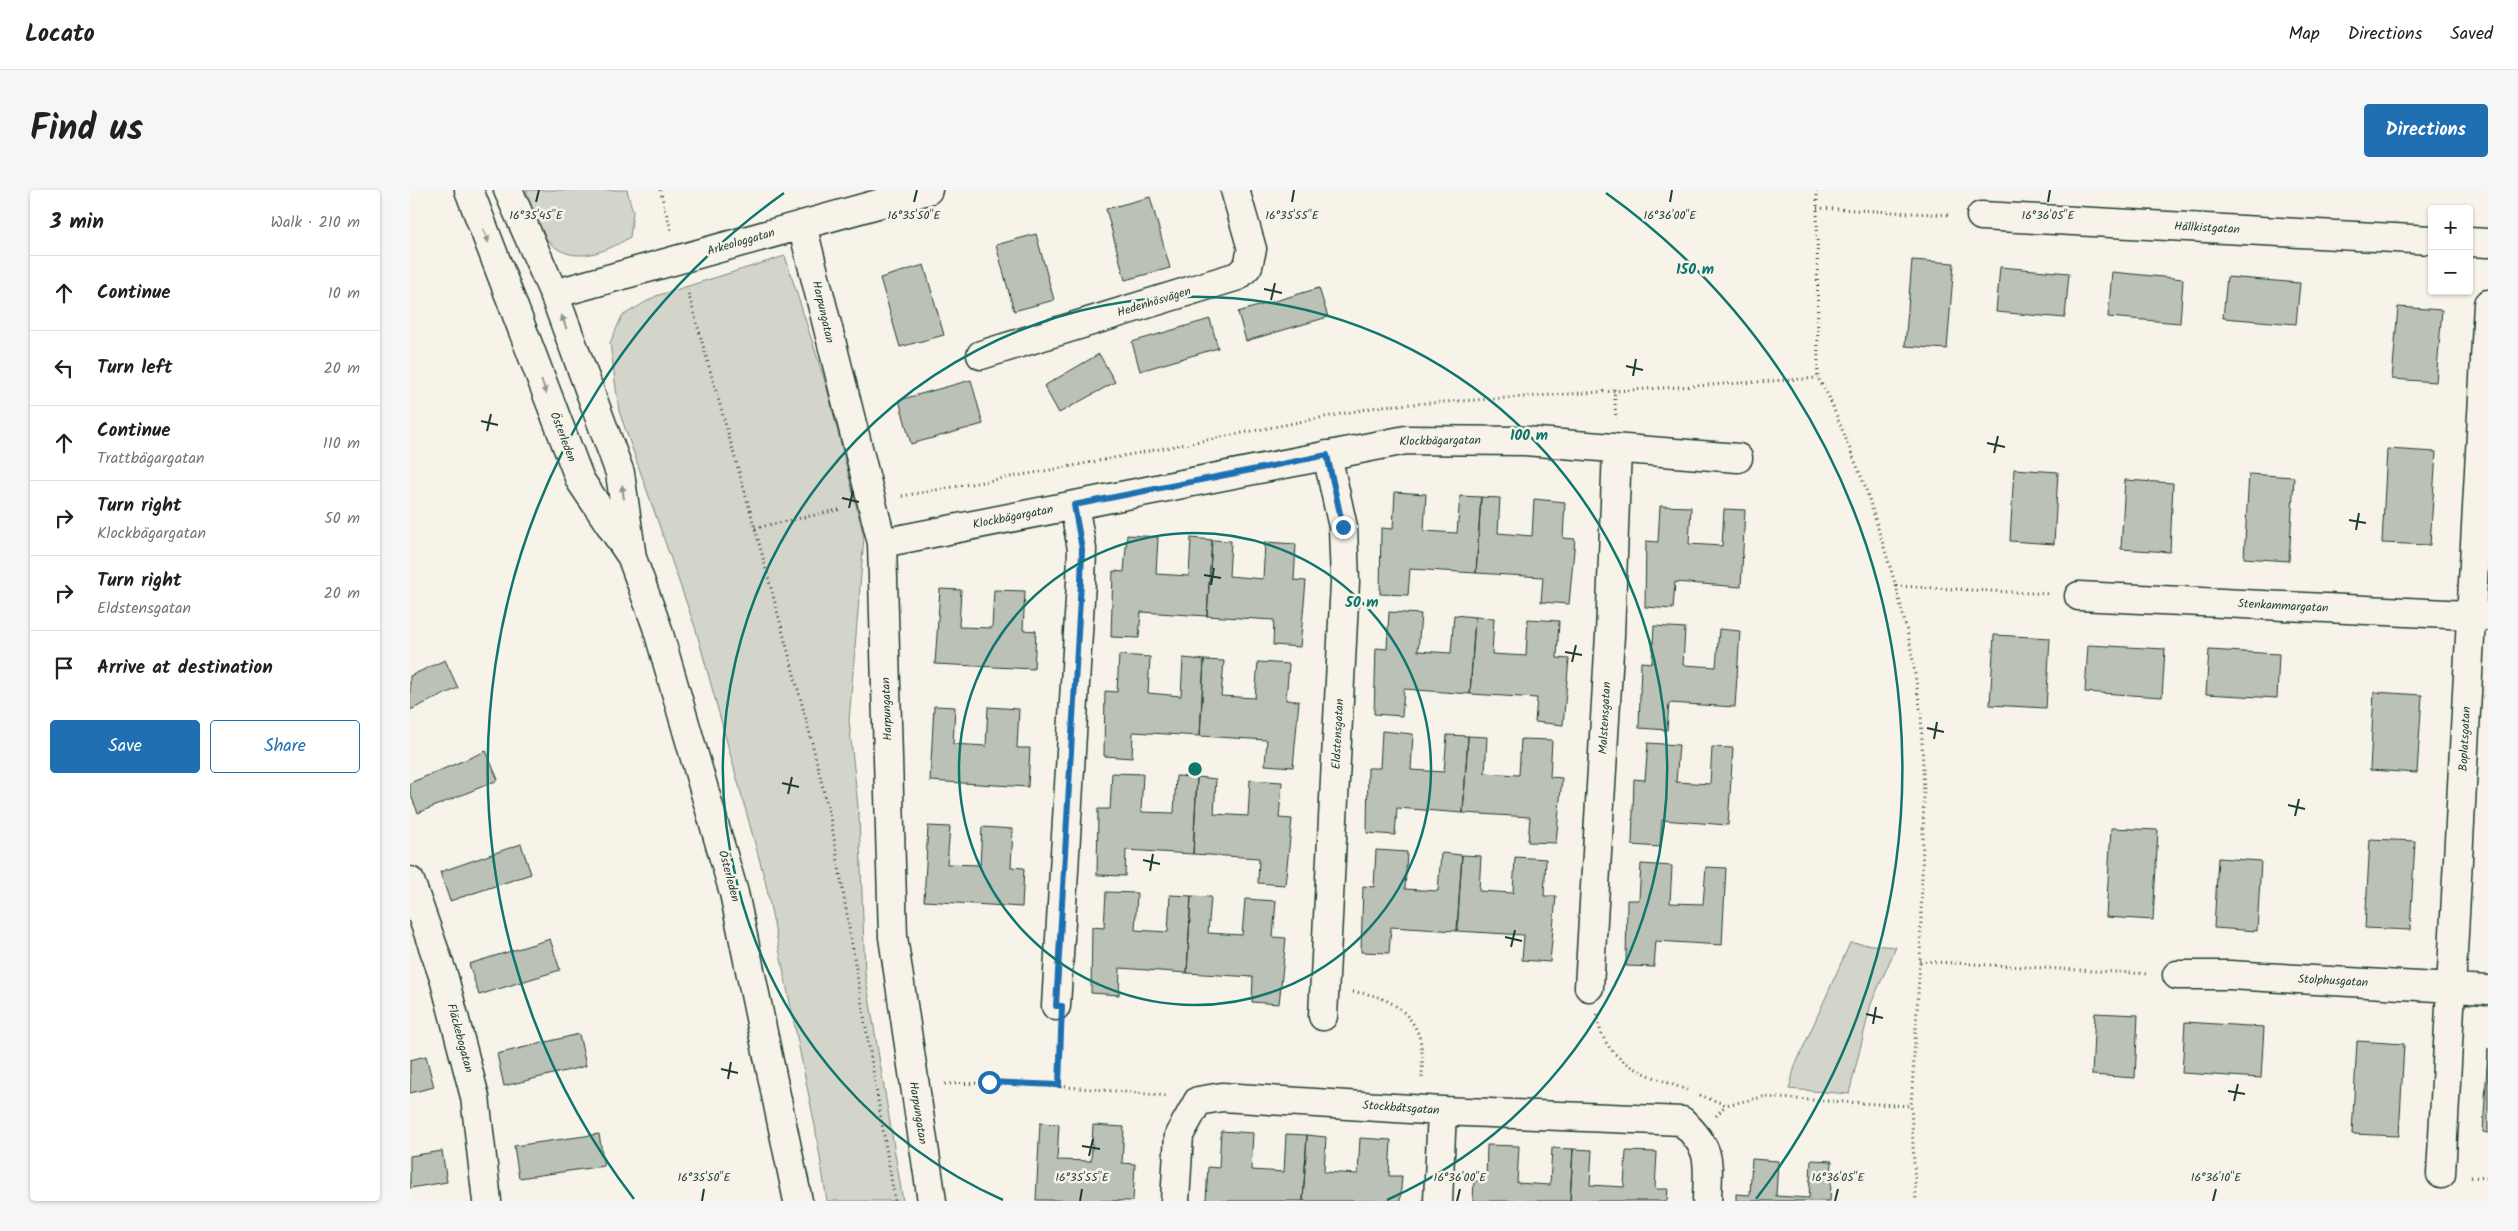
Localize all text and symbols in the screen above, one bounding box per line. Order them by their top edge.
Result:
text: Locato [25,15,95,54]
text: Map [2288,20,2320,49]
text: Directions [2348,20,2422,49]
text: Saved [2450,20,2493,49]
text: Find us [30,102,143,158]
button: Directions [2364,104,2488,157]
map controls [2428,205,2473,295]
button: + [2428,205,2473,250]
text: 3 min [50,206,104,239]
text: 16°35'45"E [509,206,564,225]
text: 16°35'50"E [888,206,941,225]
text: 16°35'55"E [1265,206,1320,225]
text: 16°36'00"E [1644,206,1697,225]
text: 16°36'05"E [2021,206,2076,225]
text: Walk · 210 m [270,210,360,235]
street label: Hällkistgatan [2174,217,2240,239]
street label: Arkeologgatan [705,223,777,261]
one-way arrow [483,228,490,243]
button: − [2428,250,2473,295]
text: 150 m [1676,258,1714,282]
text: Continue [97,278,170,308]
icon: ahead [50,279,78,307]
street label: Harpungatan [807,279,839,345]
text: 10 m [328,281,360,306]
street label: Hedenhösvägen [1115,282,1193,322]
one-way arrow [560,314,568,329]
text: Turn left [97,353,172,383]
icon: left [50,354,78,382]
text: 20 m [324,356,360,381]
one-way arrow [541,380,548,395]
street label: Österleden [545,409,581,465]
text: Continue [97,416,170,446]
text: 100 m [1510,424,1548,448]
icon: ahead [50,429,78,457]
text: 110 m [323,431,360,456]
street label: Klockbägargatan [1399,431,1481,451]
text: Trattbägargatan [97,446,204,471]
one-way arrow [618,484,626,500]
text: Turn right [97,491,182,521]
street label: Klockbägargatan [971,500,1055,534]
icon: right [50,504,78,532]
text: 50 m [324,506,360,531]
route end [1332,516,1355,539]
text: Klockbägargatan [97,521,206,546]
text: Turn right [97,566,182,596]
icon: right [50,579,78,607]
text: 20 m [324,581,360,606]
text: 50 m [1344,591,1379,615]
street label: Stenkammargatan [2237,594,2329,618]
text: Eldstensgatan [97,596,191,621]
text: Arrive at destination [97,653,273,683]
icon: arrive [50,654,78,682]
street label: Harpungatan [876,677,898,741]
street label: Malstensgatan [1594,681,1616,755]
street label: Eldstensgatan [1327,698,1349,770]
street label: Boplatsgatan [2454,706,2476,772]
button: Save [50,720,200,773]
button: Share [210,720,360,773]
centre of rings [1186,760,1204,778]
street label: Österleden [713,848,745,904]
street label: Stolphusgatan [2297,970,2369,992]
street label: Fläckebogatan [442,1001,478,1075]
route start [978,1071,1001,1094]
street label: Harpungatan [904,1080,932,1146]
street label: Stockbåtsgatan [1362,1096,1440,1120]
text: 16°35'50"E [678,1168,731,1187]
text: 16°35'55"E [1055,1168,1110,1187]
text: 16°36'00"E [1434,1168,1487,1187]
text: 16°36'05"E [1811,1168,1866,1187]
text: 16°36'10"E [2191,1168,2242,1187]

